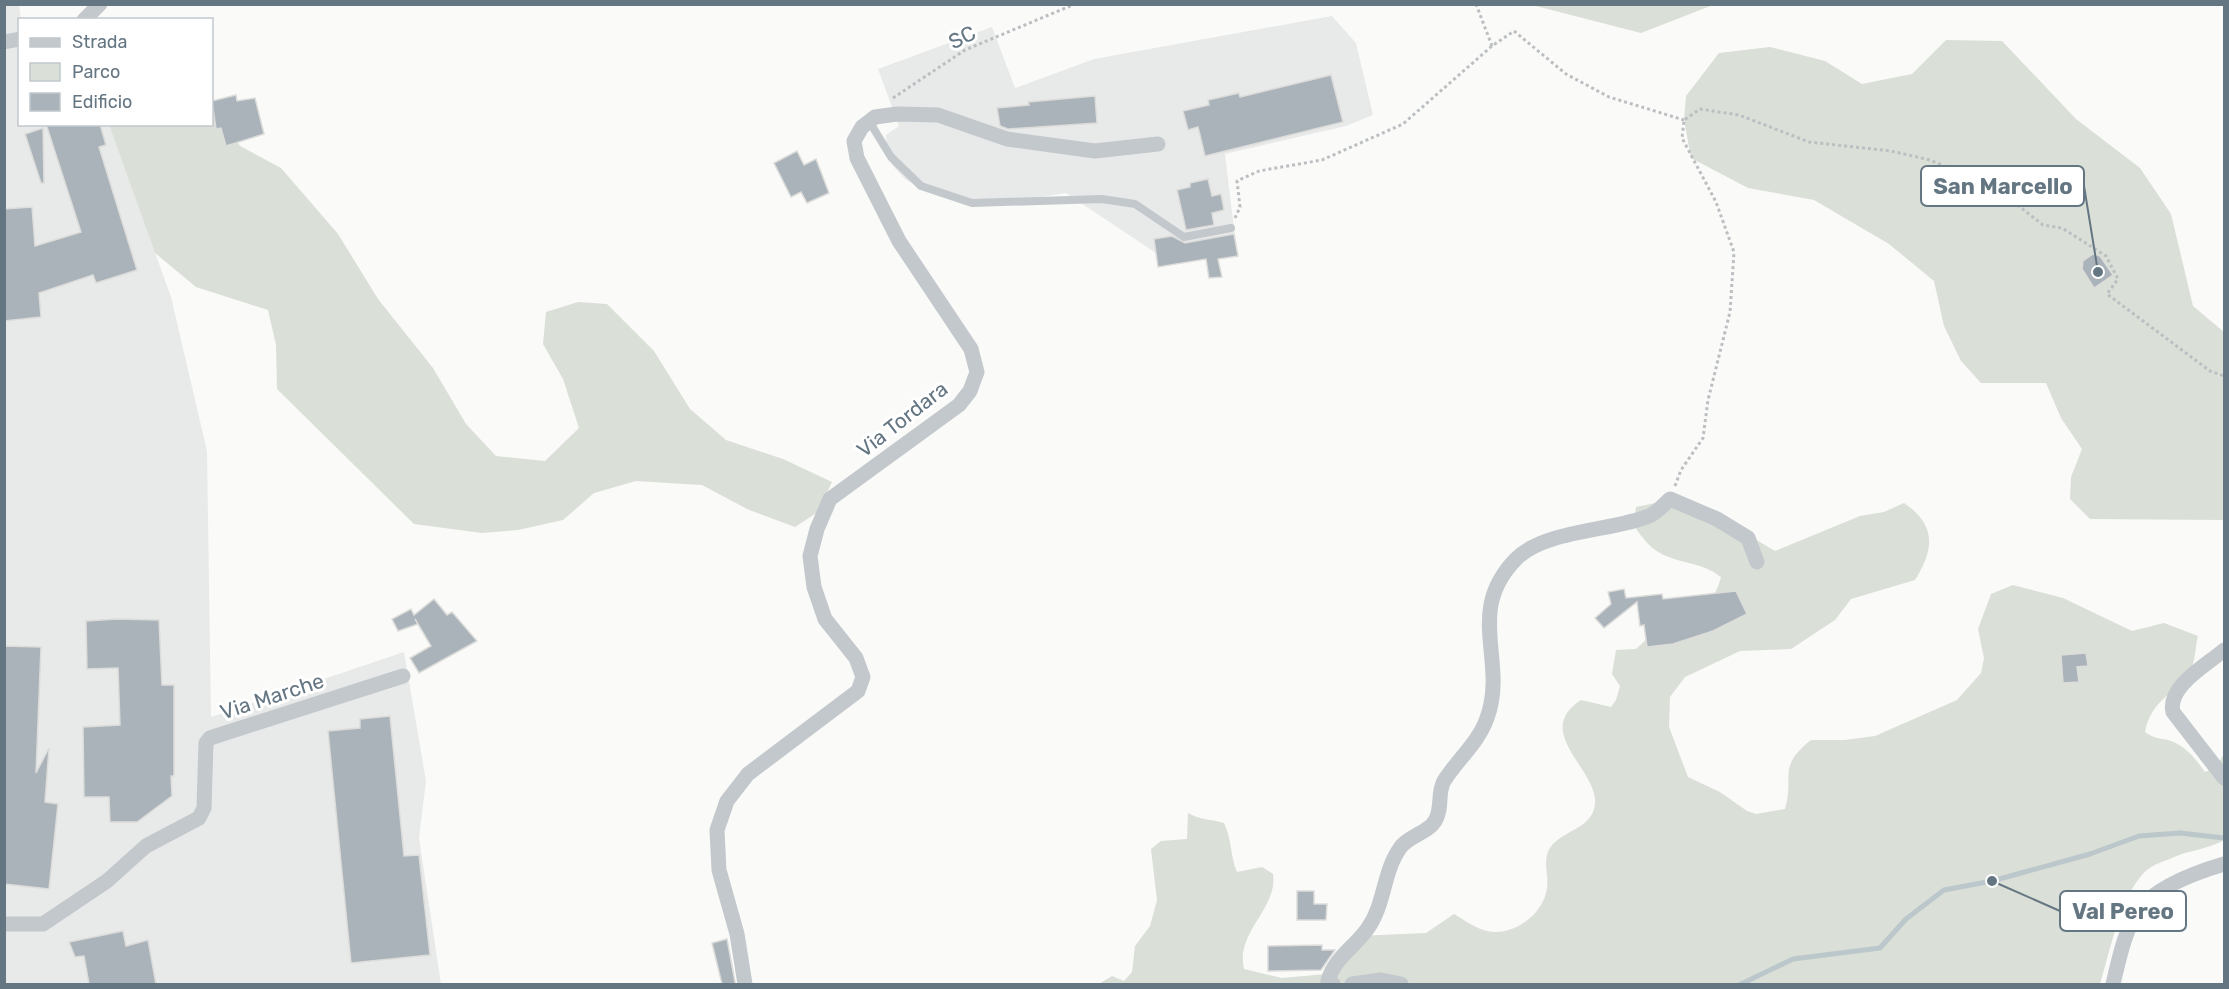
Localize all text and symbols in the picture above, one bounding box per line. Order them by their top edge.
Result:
legend [18,18,213,126]
street label: SC [944,20,980,54]
text: Strada [72,31,128,53]
text: Parco [72,61,120,83]
text: Edificio [72,91,132,113]
callout: San Marcello [1921,166,2084,206]
text: San Marcello [1933,173,2073,200]
street label: Via Tordara [852,376,952,462]
street label: Via Marche [217,667,327,725]
callout: Val Pereo [2060,891,2186,931]
text: Val Pereo [2072,898,2174,925]

